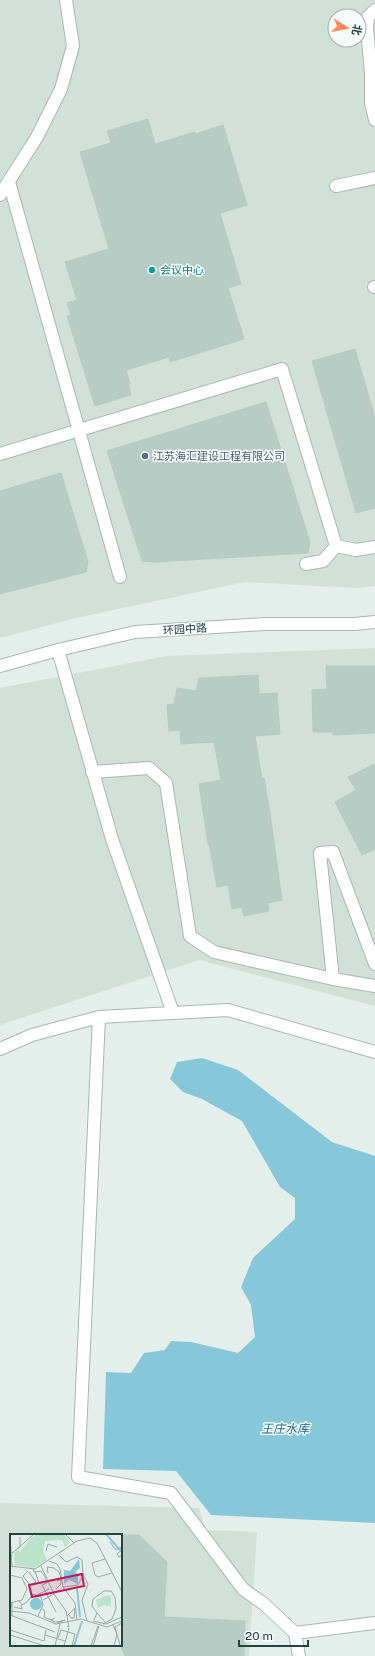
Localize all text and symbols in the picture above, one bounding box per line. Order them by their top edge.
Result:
north arrow [327,8,367,48]
text: 北 [350,23,364,36]
place label: 会议中心 [160,264,204,276]
marker: 会议中心 [147,265,157,275]
place label: 江苏海汇建设工程有限公司 [153,450,285,462]
marker: 江苏海汇建设工程有限公司 [140,451,150,461]
street label: 环园中路 [163,621,207,637]
water label: 王庄水库 [261,1422,311,1436]
inset map [10,1534,122,1646]
scale bar [239,1622,308,1648]
text: 20 m [245,1629,273,1643]

